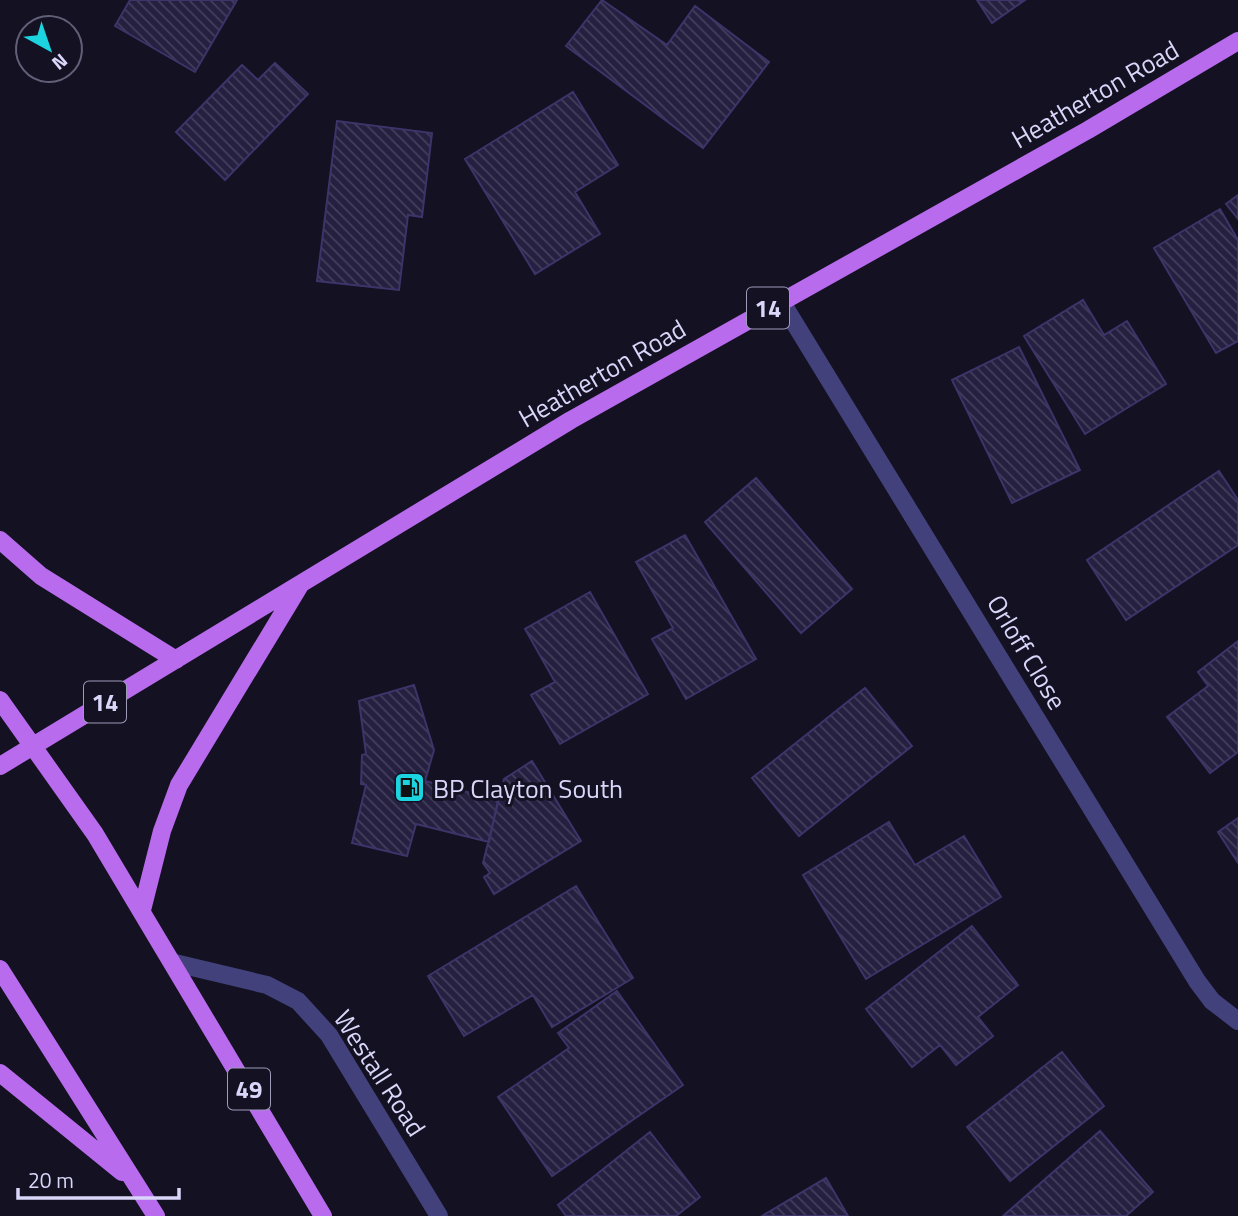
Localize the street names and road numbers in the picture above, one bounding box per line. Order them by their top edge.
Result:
street label: Heatherton Road [1004,30,1186,158]
road number: 14 [747,288,789,328]
street label: Heatherton Road [511,309,693,437]
street label: Orloff Close [977,587,1077,717]
road number: 14 [84,682,126,722]
street label: Westall Road [324,1002,436,1144]
road number: 49 [228,1069,270,1110]

